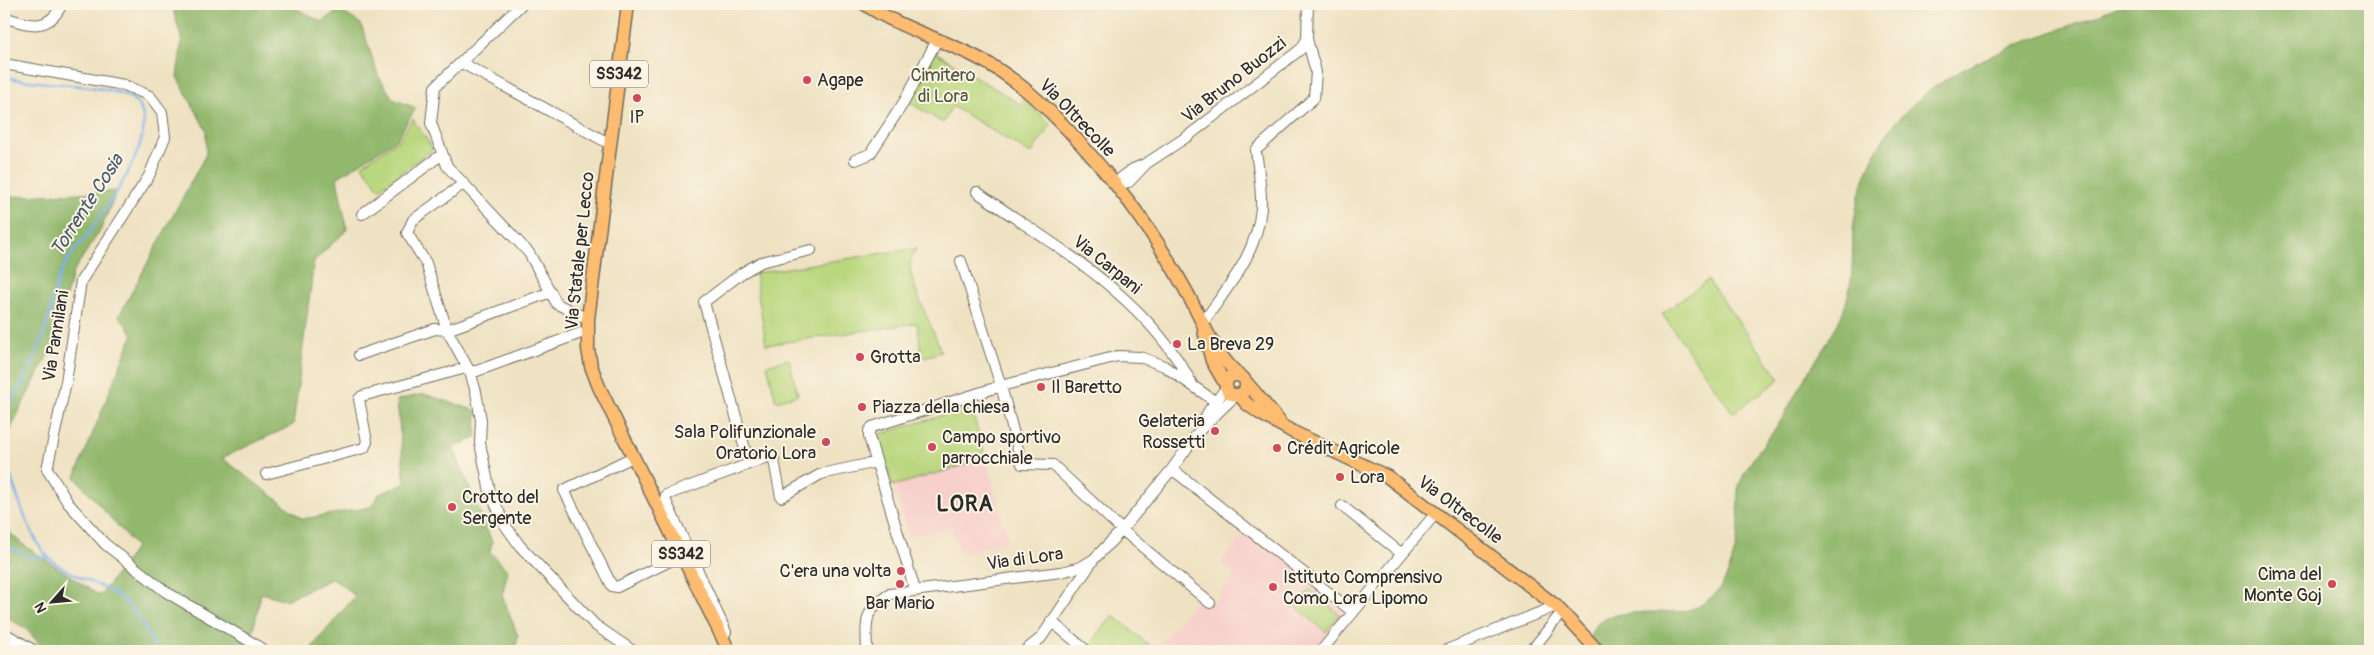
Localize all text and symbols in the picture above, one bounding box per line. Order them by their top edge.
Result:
street label: Via Bruno Buozzi [1177,32,1291,128]
road number: SS342 [590,61,648,88]
park label: Cimitero di Lora [911,64,976,108]
place label: Agape [817,69,864,92]
marker: Agape [801,74,813,86]
street label: Via Oltrecolle [1034,74,1120,162]
marker: IP [631,92,643,104]
place label: IP [629,106,645,129]
water label: Torrente Cosia [45,149,129,260]
street label: Via Statale per Lecco [560,170,600,331]
street label: Via Carpani [1068,230,1146,300]
street label: Via Pannilani [37,289,75,383]
place label: La Breva 29 [1187,333,1274,356]
marker: La Breva 29 [1171,338,1183,350]
place label: Grotta [870,346,921,369]
marker: Grotta [854,351,866,363]
place label: Il Baretto [1051,376,1122,399]
marker: Il Baretto [1035,381,1047,393]
place label: Piazza della chiesa [872,396,1010,419]
marker: Piazza della chiesa [856,401,868,413]
place label: Gelateria Rossetti [1138,410,1205,454]
place label: Sala Polifunzionale Oratorio Lora [674,421,816,465]
marker: Gelateria Rossetti [1209,425,1221,437]
place label: Campo sportivo parrocchiale [942,426,1061,470]
marker: Sala Polifunzionale Oratorio Lora [820,436,832,448]
place label: Crédit Agricole [1287,437,1400,460]
marker: Campo sportivo parrocchiale [926,441,938,453]
marker: Crédit Agricole [1271,442,1283,454]
place label: Lora [1350,466,1385,489]
marker: Lora [1334,471,1346,483]
street label: Via Oltrecolle [1413,471,1507,549]
place label: Crotto del Sergente [462,486,539,530]
district label: LORA [936,490,994,518]
marker: Crotto del Sergente [446,501,458,513]
road number: SS342 [652,540,710,568]
street label: Via di Lora [985,542,1065,576]
place label: C'era una volta [780,560,891,583]
place label: Cima del Monte Goj [2244,563,2322,607]
marker: C'era una volta [895,565,907,577]
place label: Istituto Comprensivo Como Lora Lipomo [1283,566,1443,610]
north arrow [28,578,78,628]
marker: Bar Mario [894,578,906,590]
marker: Cima del Monte Goj [2326,578,2338,590]
marker: Istituto Comprensivo Como Lora Lipomo [1267,581,1279,593]
place label: Bar Mario [865,592,935,615]
text: N [31,600,51,616]

